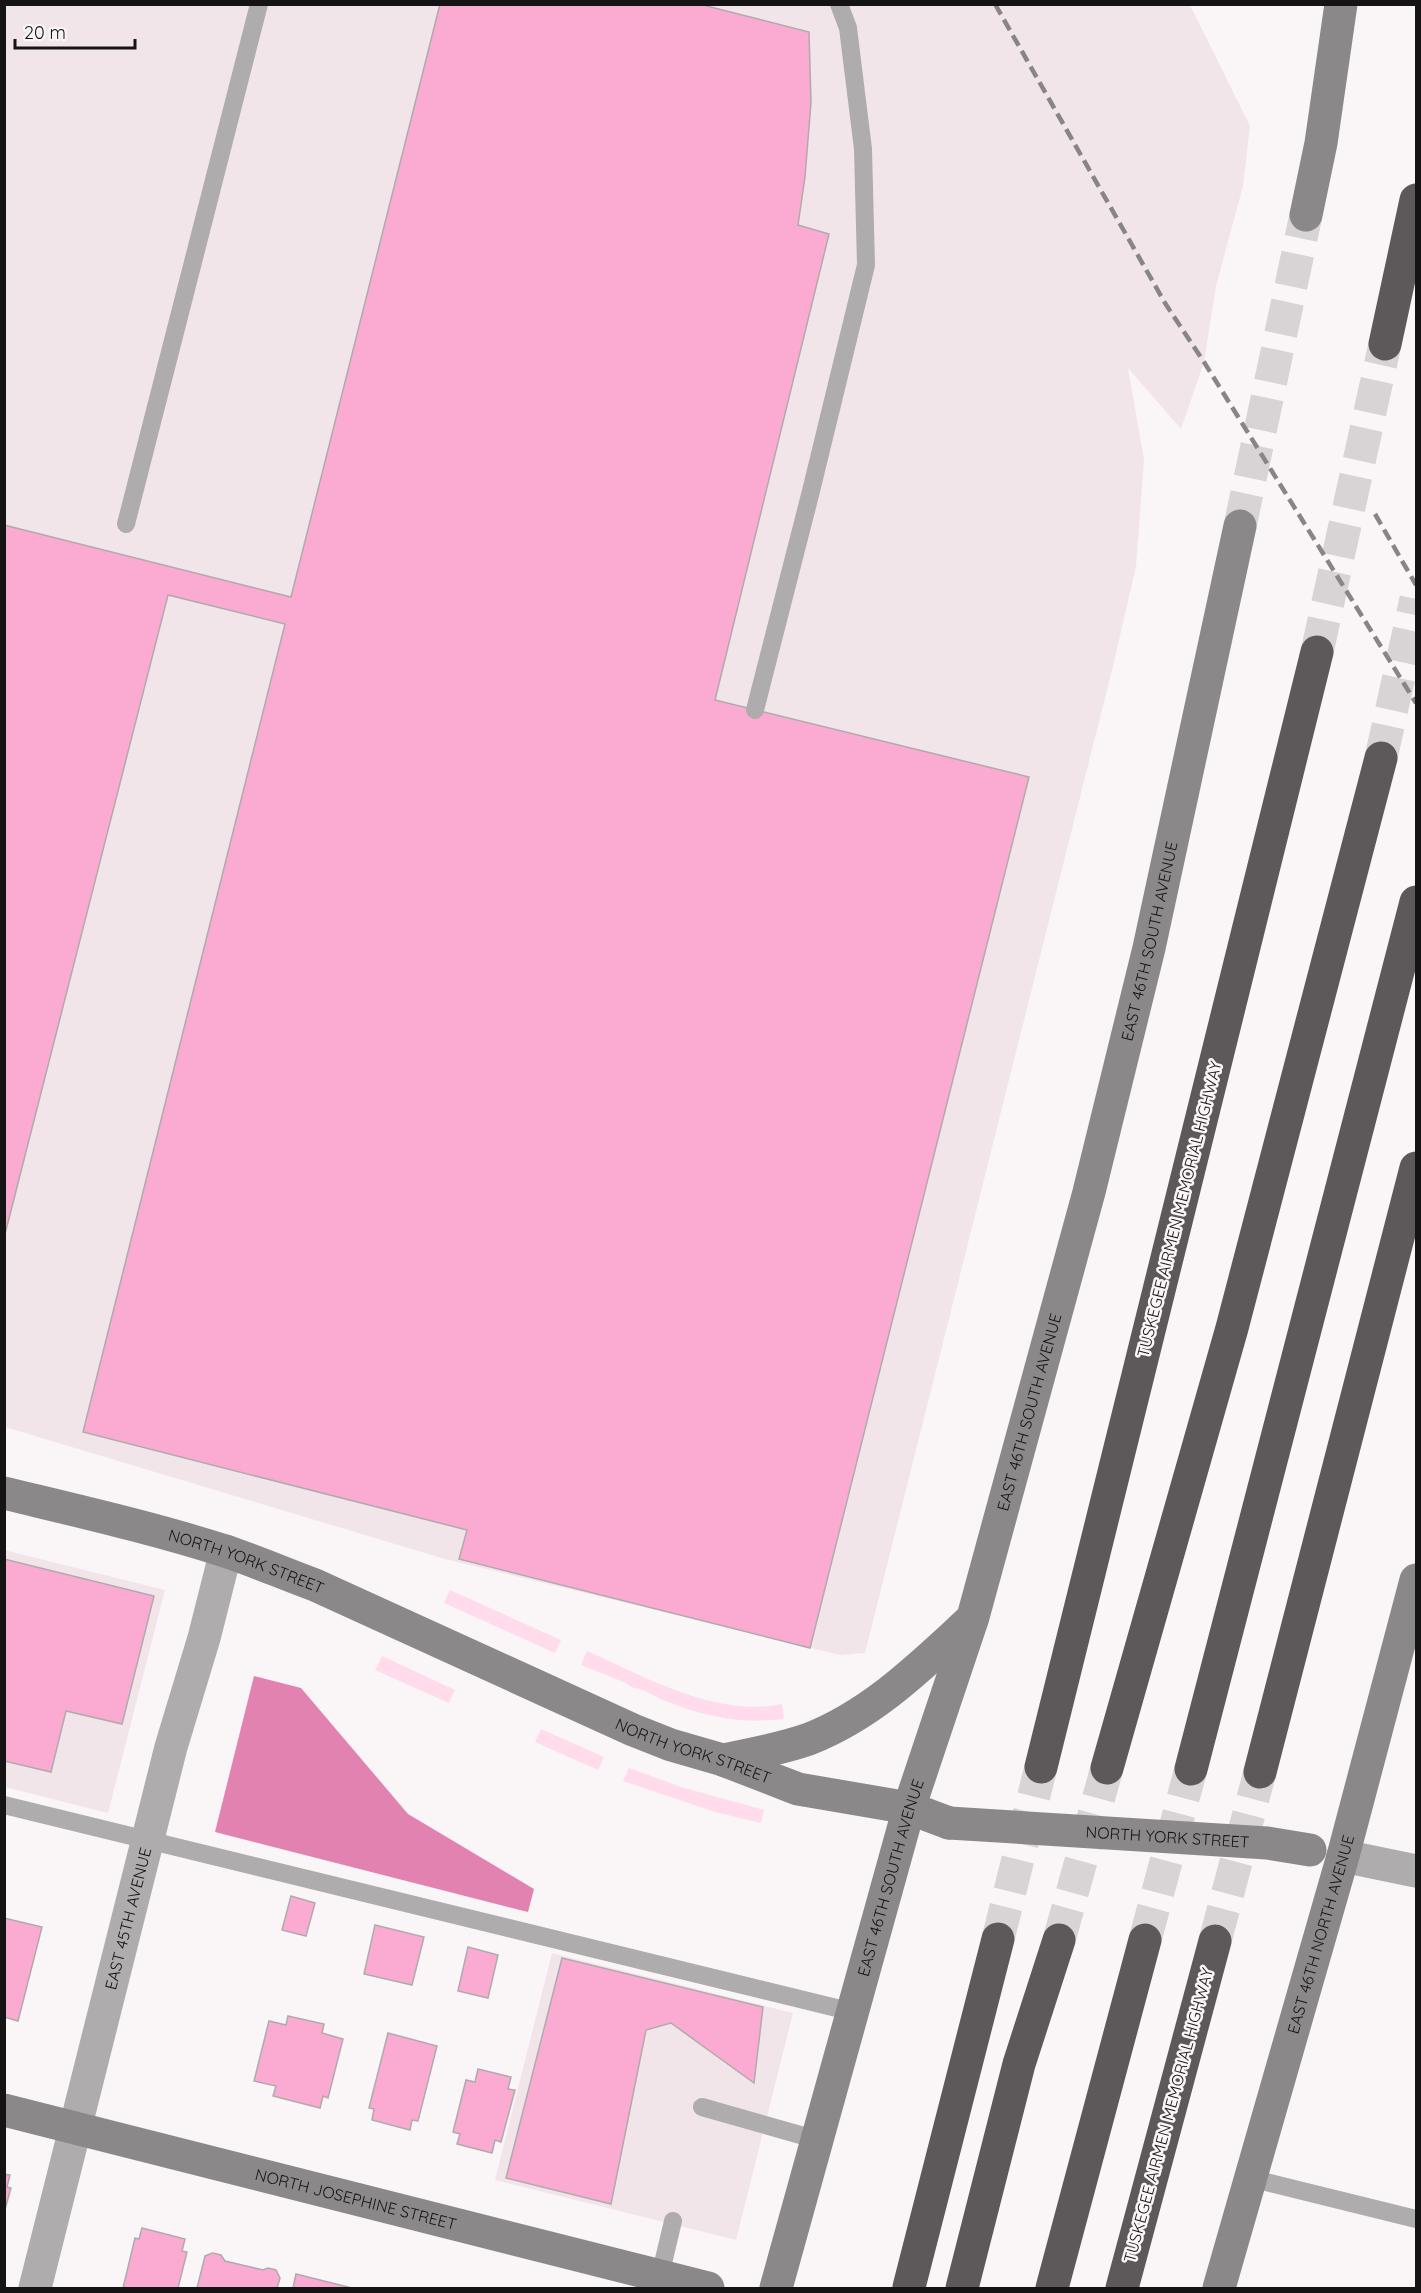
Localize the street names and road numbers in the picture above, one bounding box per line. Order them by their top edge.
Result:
street label: EAST 46TH SOUTH AVENUE [1117,840,1182,1043]
street label: TUSKEGEE AIRMEN MEMORIAL HIGHWAY [1132,1059,1226,1359]
street label: EAST 46TH SOUTH AVENUE [992,1311,1065,1513]
street label: NORTH YORK STREET [166,1525,328,1598]
street label: NORTH YORK STREET [612,1713,774,1788]
street label: EAST 46TH SOUTH AVENUE [853,1776,928,1979]
street label: NORTH YORK STREET [1085,1822,1250,1852]
street label: EAST 46TH NORTH AVENUE [1283,1833,1358,2036]
street label: EAST 45TH AVENUE [100,1845,155,1992]
street label: TUSKEGEE AIRMEN MEMORIAL HIGHWAY [1119,1965,1217,2265]
street label: NORTH JOSEPHINE STREET [253,2164,459,2234]

